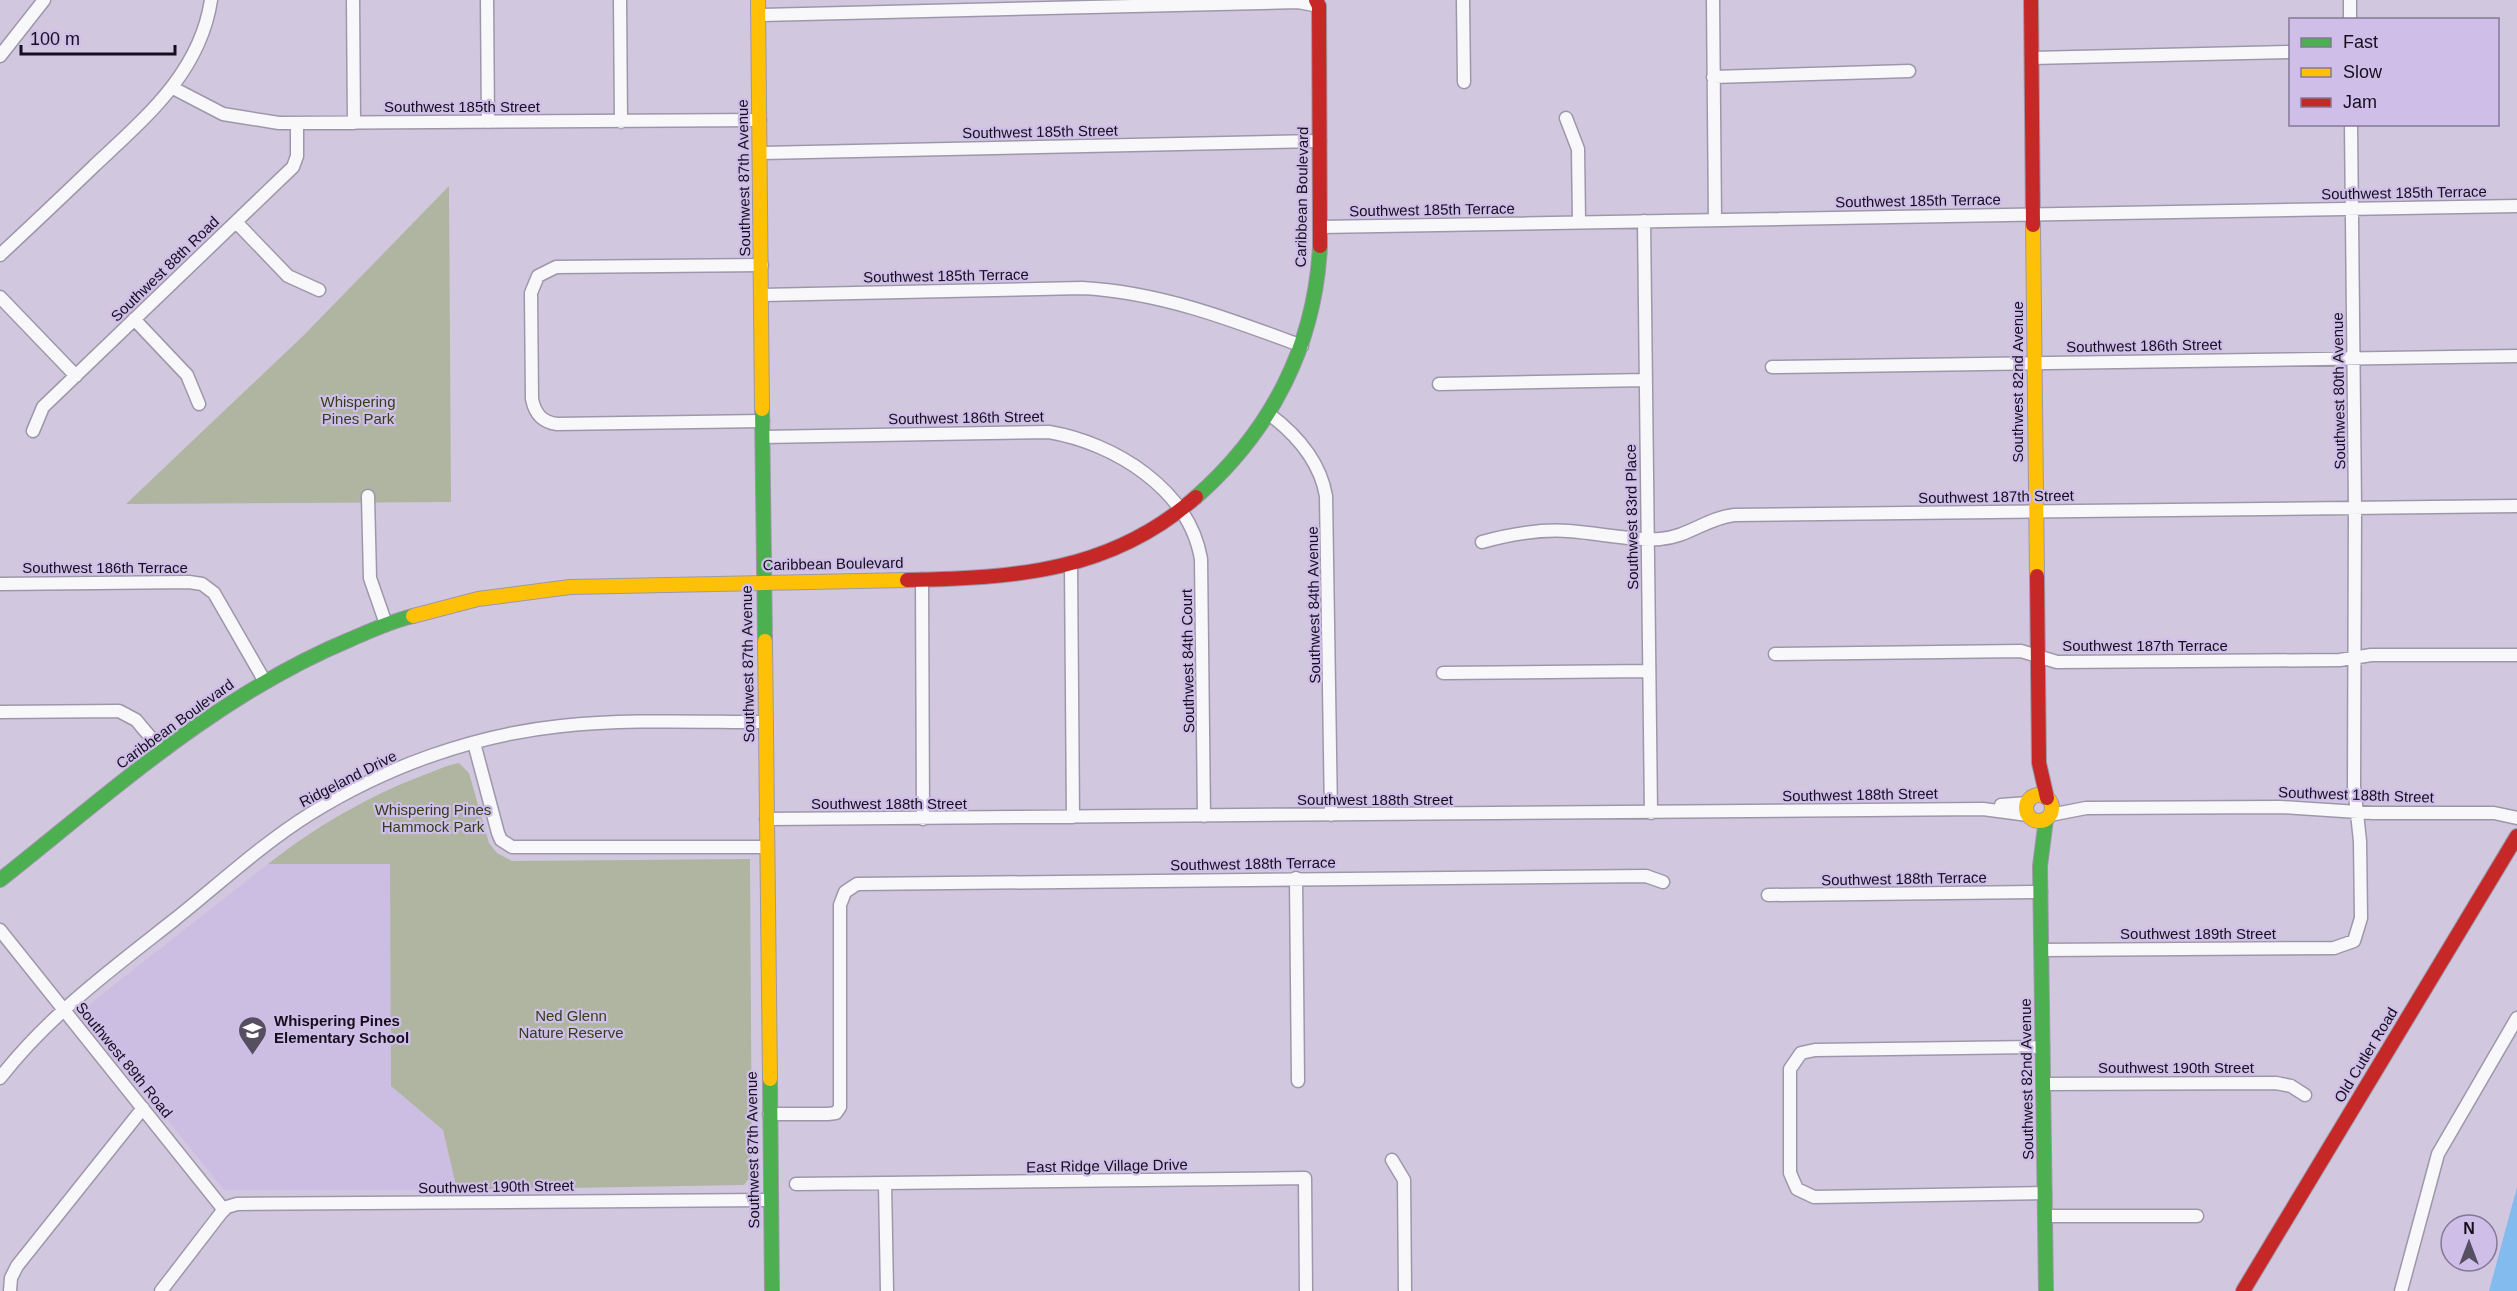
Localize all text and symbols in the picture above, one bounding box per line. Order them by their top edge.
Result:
scale bar [21,18,176,56]
legend [2289,18,2499,126]
text: 100 m [30,29,80,49]
text: Fast [2343,32,2378,52]
text: Slow [2343,62,2383,82]
text: Jam [2343,92,2377,112]
street label: Southwest 185th Street [384,98,541,115]
street label: Southwest 87th Avenue [734,99,753,257]
street label: Southwest 185th Street [962,122,1119,141]
street label: Caribbean Boulevard [1292,126,1311,268]
street label: Southwest 185th Terrace [2321,183,2487,202]
street label: Southwest 185th Terrace [1835,191,2001,210]
street label: Southwest 185th Terrace [1349,200,1515,219]
street label: Southwest 88th Road [107,213,222,325]
street label: Southwest 185th Terrace [863,266,1029,285]
street label: Southwest 82nd Avenue [2009,301,2026,463]
street label: Southwest 80th Avenue [2329,312,2348,470]
street label: Southwest 186th Street [2066,336,2223,355]
park label: Whispering Pines Park [320,393,396,427]
street label: Southwest 186th Street [888,408,1045,427]
street label: Southwest 83rd Place [1622,444,1641,590]
street label: Southwest 187th Street [1918,487,2075,506]
street label: Southwest 84th Avenue [1304,526,1323,684]
street label: Caribbean Boulevard [762,554,904,573]
street label: Southwest 186th Terrace [22,559,188,576]
street label: Southwest 87th Avenue [738,585,757,743]
street label: Southwest 84th Court [1178,588,1197,733]
street label: Southwest 187th Terrace [2062,637,2228,654]
street label: Caribbean Boulevard [113,675,237,772]
street label: Ridgeland Drive [296,747,399,810]
street label: Southwest 188th Street [2278,783,2435,806]
street label: Southwest 188th Street [1782,785,1939,804]
street label: Southwest 188th Street [1297,791,1454,808]
street label: Southwest 188th Street [811,795,968,812]
park label: Whispering Pines Hammock Park [375,801,491,835]
street label: Southwest 188th Terrace [1170,854,1336,873]
street label: Southwest 188th Terrace [1821,869,1987,888]
street label: Southwest 189th Street [2120,925,2277,942]
street label: Southwest 82nd Avenue [2017,998,2036,1160]
street label: Southwest 89th Road [73,999,176,1121]
street label: Old Cutler Road [2331,1004,2401,1105]
park label: Ned Glenn Nature Reserve [518,1007,624,1041]
place label: Whispering Pines Elementary School [274,1012,409,1046]
school or university icon: Whispering Pines Elementary School [237,1014,269,1056]
street label: Southwest 190th Street [2098,1059,2255,1076]
street label: Southwest 87th Avenue [743,1071,762,1229]
street label: East Ridge Village Drive [1026,1156,1188,1175]
street label: Southwest 190th Street [418,1177,575,1196]
north arrow [2439,1213,2499,1273]
text: N [2463,1220,2475,1237]

